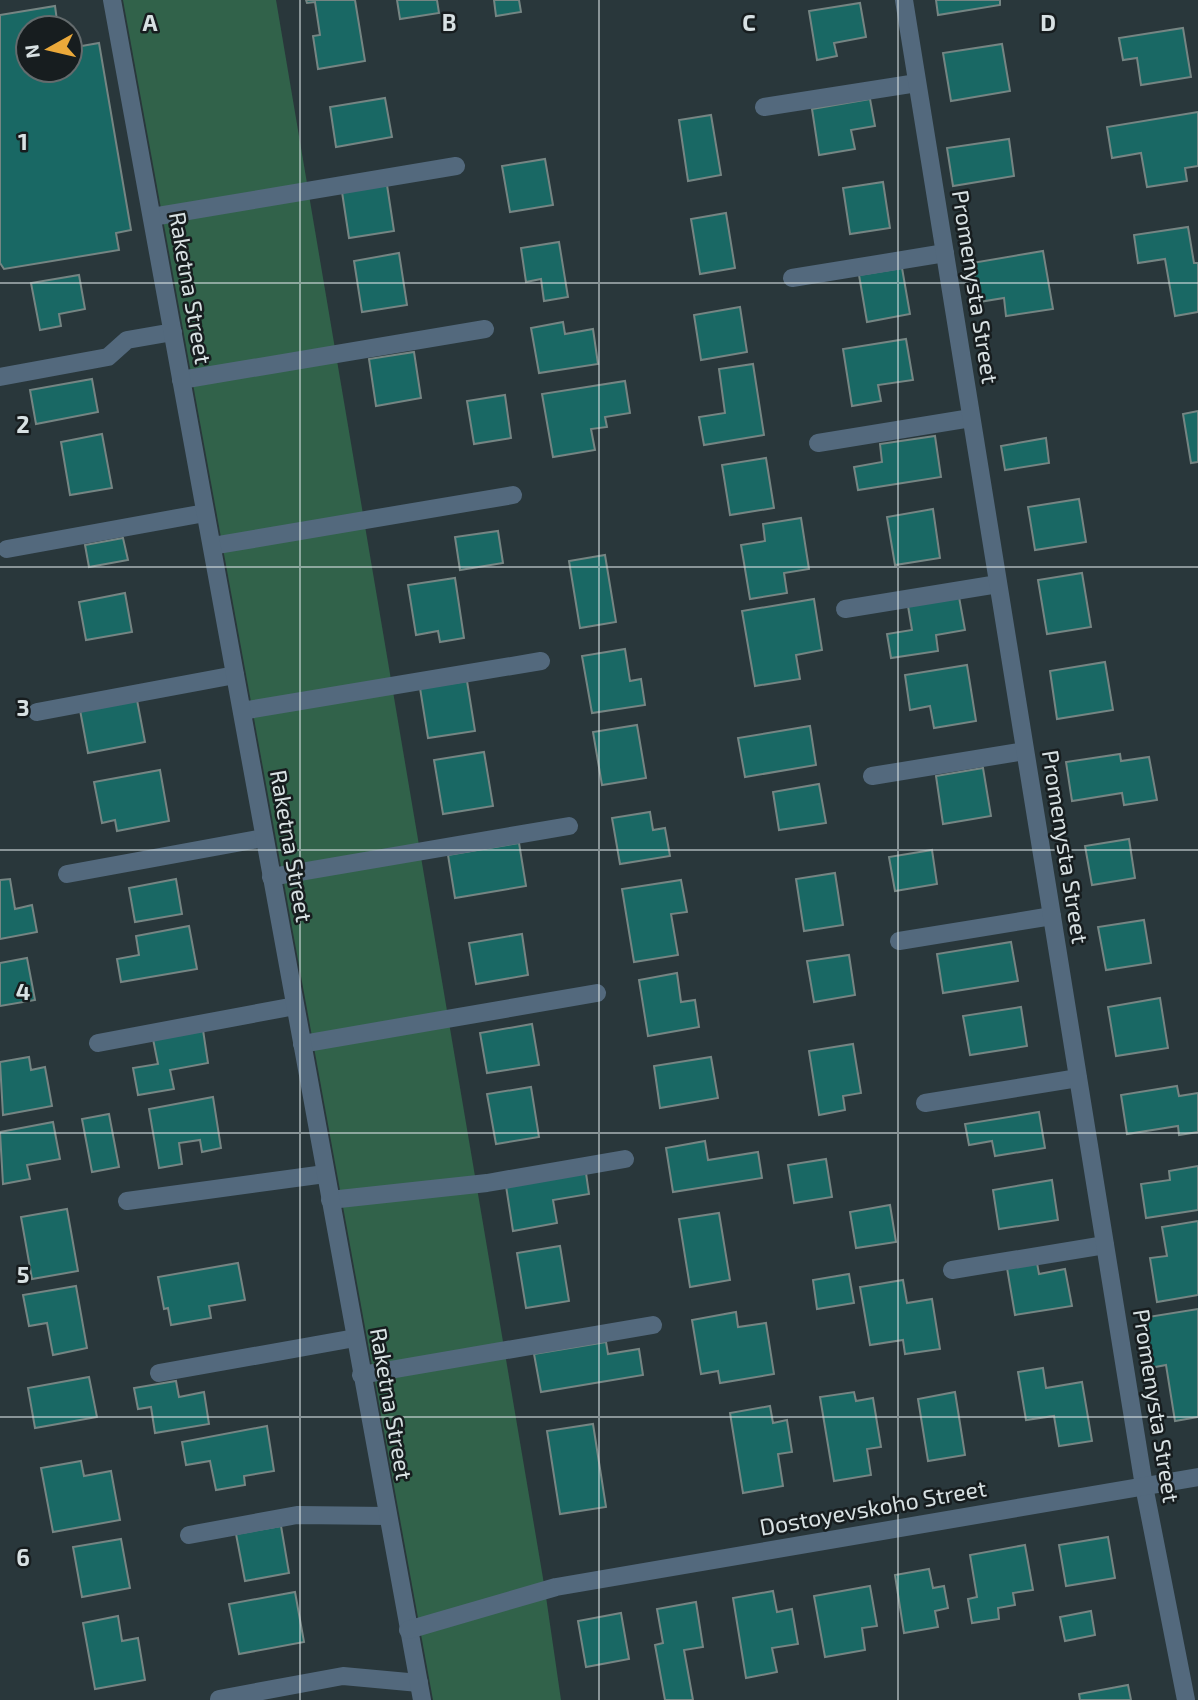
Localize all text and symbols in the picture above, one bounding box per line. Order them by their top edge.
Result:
text: A [142,8,158,36]
text: B [442,8,456,36]
text: C [742,8,756,36]
text: D [1040,8,1056,36]
north arrow [14,14,84,84]
text: N [19,43,44,60]
text: 1 [18,127,28,155]
street label: Promenysta Street [947,188,1005,386]
street label: Raketna Street [164,209,218,366]
text: 2 [16,410,30,438]
text: 3 [16,693,30,721]
street label: Promenysta Street [1037,748,1095,946]
street label: Raketna Street [265,767,319,924]
text: 4 [16,977,30,1005]
text: 5 [17,1260,29,1288]
street label: Promenysta Street [1128,1307,1186,1505]
street label: Raketna Street [365,1325,419,1482]
street label: Dostoyevskoho Street [757,1473,989,1541]
text: 6 [16,1543,30,1571]

